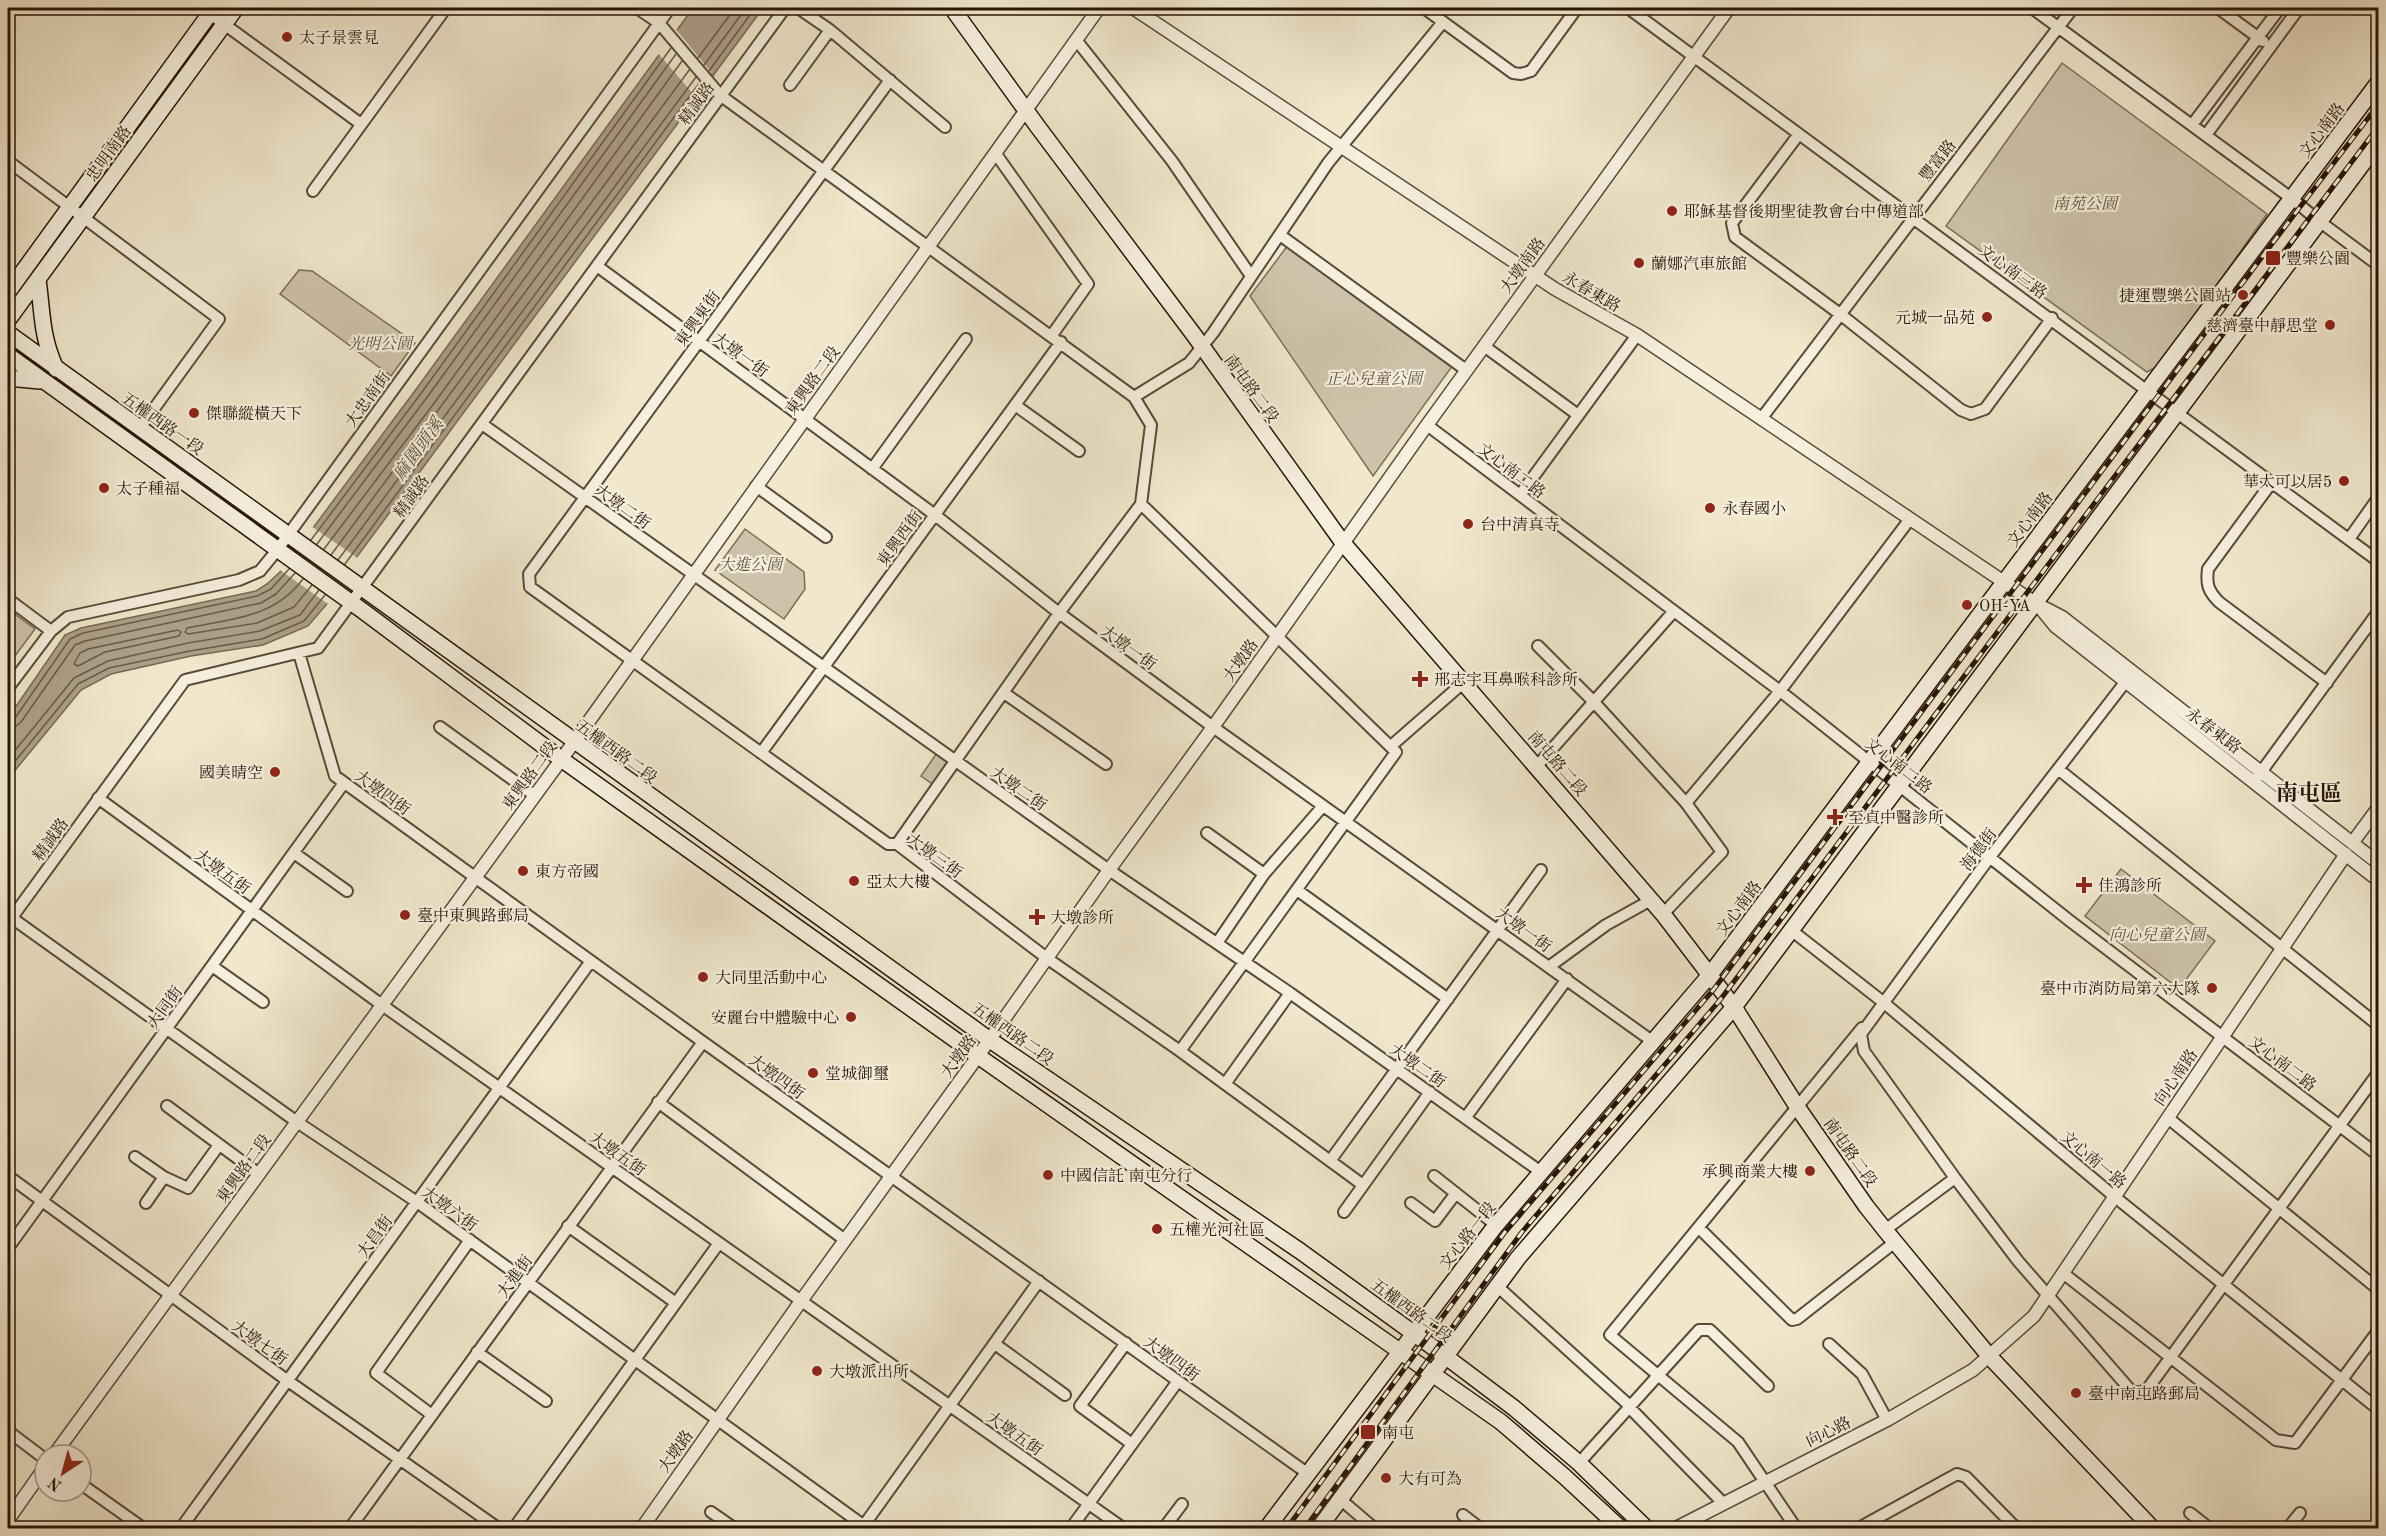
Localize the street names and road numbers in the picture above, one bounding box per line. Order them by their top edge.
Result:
street label: 精誠路 [675,79,718,128]
street label: 文心南路 [2295,100,2348,162]
street label: 忠明南路 [83,122,135,185]
street label: 豐富路 [1916,136,1960,185]
street label: 大墩南路 [1497,234,1549,297]
street label: 文心南三路 [1975,241,2050,303]
street label: 永春東路 [1559,268,1624,316]
street label: 東興東街 [672,287,724,350]
street label: 大墩一街 [709,329,772,381]
street label: 東興路二段 [782,343,844,418]
street label: 南屯路二段 [1220,351,1282,426]
street label: 大忠南街 [342,368,394,431]
street label: 五權西路一段 [118,389,207,459]
street label: 文心南二路 [1474,440,1549,502]
street label: 精誠路 [390,472,433,521]
street label: 大墩二街 [591,481,654,533]
street label: 文心南路 [2003,489,2056,551]
street label: 東興西街 [874,507,926,570]
street label: 大墩一街 [1097,622,1160,674]
street label: 大墩路 [1220,636,1262,685]
street label: 永春東路 [2182,704,2244,757]
street label: 五權西路二段 [572,716,661,787]
street label: 南屯路二段 [1524,728,1590,800]
street label: 文心南二路 [1861,734,1935,798]
street label: 東興路二段 [499,738,561,813]
street label: 大墩二街 [987,763,1050,815]
street label: 大墩四街 [351,767,414,819]
street label: 精誠路 [29,815,72,864]
street label: 海德街 [1957,825,2000,874]
street label: 大墩三街 [903,830,966,882]
street label: 大墩五街 [191,846,254,898]
street label: 文心南路 [1712,878,1765,940]
street label: 大墩一街 [1492,904,1555,956]
street label: 大同街 [143,983,186,1032]
street label: 五權西路二段 [968,999,1057,1069]
street label: 大墩路 [937,1032,980,1081]
street label: 文心南二路 [2245,1033,2320,1095]
street label: 大墩二街 [1386,1040,1449,1092]
street label: 向心南路 [2150,1046,2201,1109]
street label: 大墩四街 [745,1051,808,1103]
street label: 南屯路二段 [1820,1115,1881,1191]
street label: 文心南一路 [2057,1127,2130,1192]
street label: 大墩五街 [586,1128,649,1180]
street label: 東興路二段 [213,1131,275,1206]
street label: 大墩六街 [418,1183,481,1235]
street label: 文心路一段 [1436,1199,1500,1273]
street label: 大昌街 [353,1212,396,1261]
street label: 大進街 [493,1252,536,1301]
street label: 五權西路二段 [1367,1275,1456,1346]
street label: 大墩七街 [228,1317,291,1369]
street label: 大墩四街 [1140,1333,1203,1385]
street label: 大墩五街 [983,1408,1046,1460]
street label: 向心路 [1803,1413,1854,1451]
street label: 大墩路 [655,1427,697,1476]

